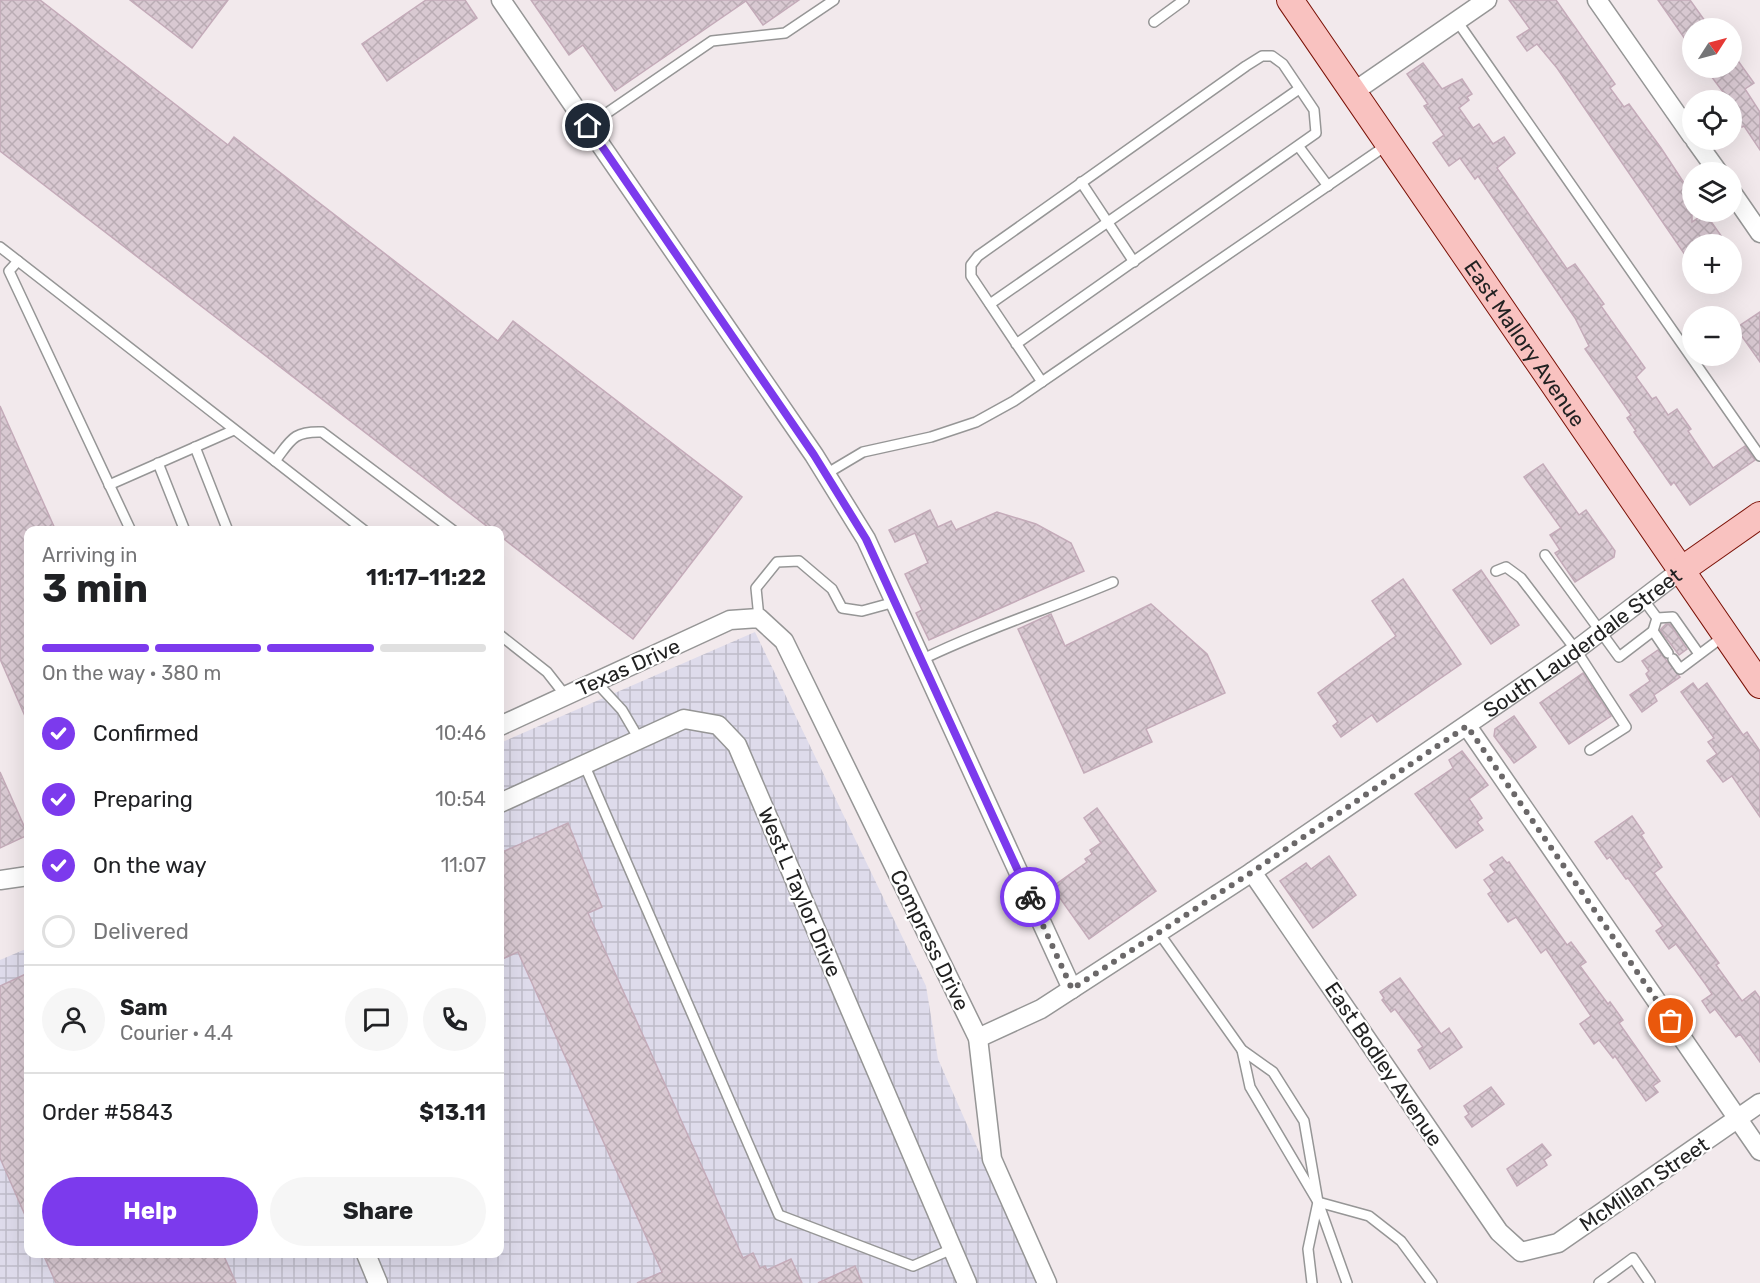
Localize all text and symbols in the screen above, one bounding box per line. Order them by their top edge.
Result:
north arrow [1682,18,1742,78]
map controls [1682,18,1742,366]
button: locate [1682,90,1742,150]
pin [562,100,613,151]
icon: home [571,109,604,142]
button: layers [1682,162,1742,222]
button: + [1682,234,1742,294]
street label: East Mallory Avenue [1460,255,1591,431]
button: − [1682,306,1742,366]
text: Arriving in [42,543,137,567]
street label: South Lauderdale Street [1478,562,1686,723]
text: 11:17–11:22 [366,564,486,591]
text: 3 min [42,566,148,612]
street label: Texas Drive [572,633,684,701]
text: On the way · 380 m [42,661,221,685]
icon: check [42,717,75,750]
text: Confirmed [93,720,199,747]
text: 10:46 [435,721,486,745]
icon: check [42,783,75,816]
text: Preparing [93,786,193,813]
text: 10:54 [435,787,486,811]
street label: West L Taylor Drive [753,804,847,980]
icon: check [42,849,75,882]
text: On the way [93,852,207,879]
text: 11:07 [441,853,486,877]
street label: Compress Drive [885,865,975,1015]
courier [1000,867,1060,927]
icon: bike [1014,881,1047,914]
text: Delivered [93,918,189,945]
street label: East Bodley Avenue [1320,977,1448,1151]
button: person [42,988,105,1051]
button: chat [345,988,408,1051]
button: phone [423,988,486,1051]
text: Sam [120,994,168,1021]
pin [1645,995,1696,1046]
icon: bag [1654,1004,1687,1037]
text: Courier · 4.4 [120,1021,233,1045]
text: Order #5843 [42,1099,173,1126]
text: $13.11 [419,1099,486,1126]
street label: McMillan Street [1575,1132,1713,1236]
button: Help [42,1177,258,1246]
button: Share [270,1177,486,1246]

